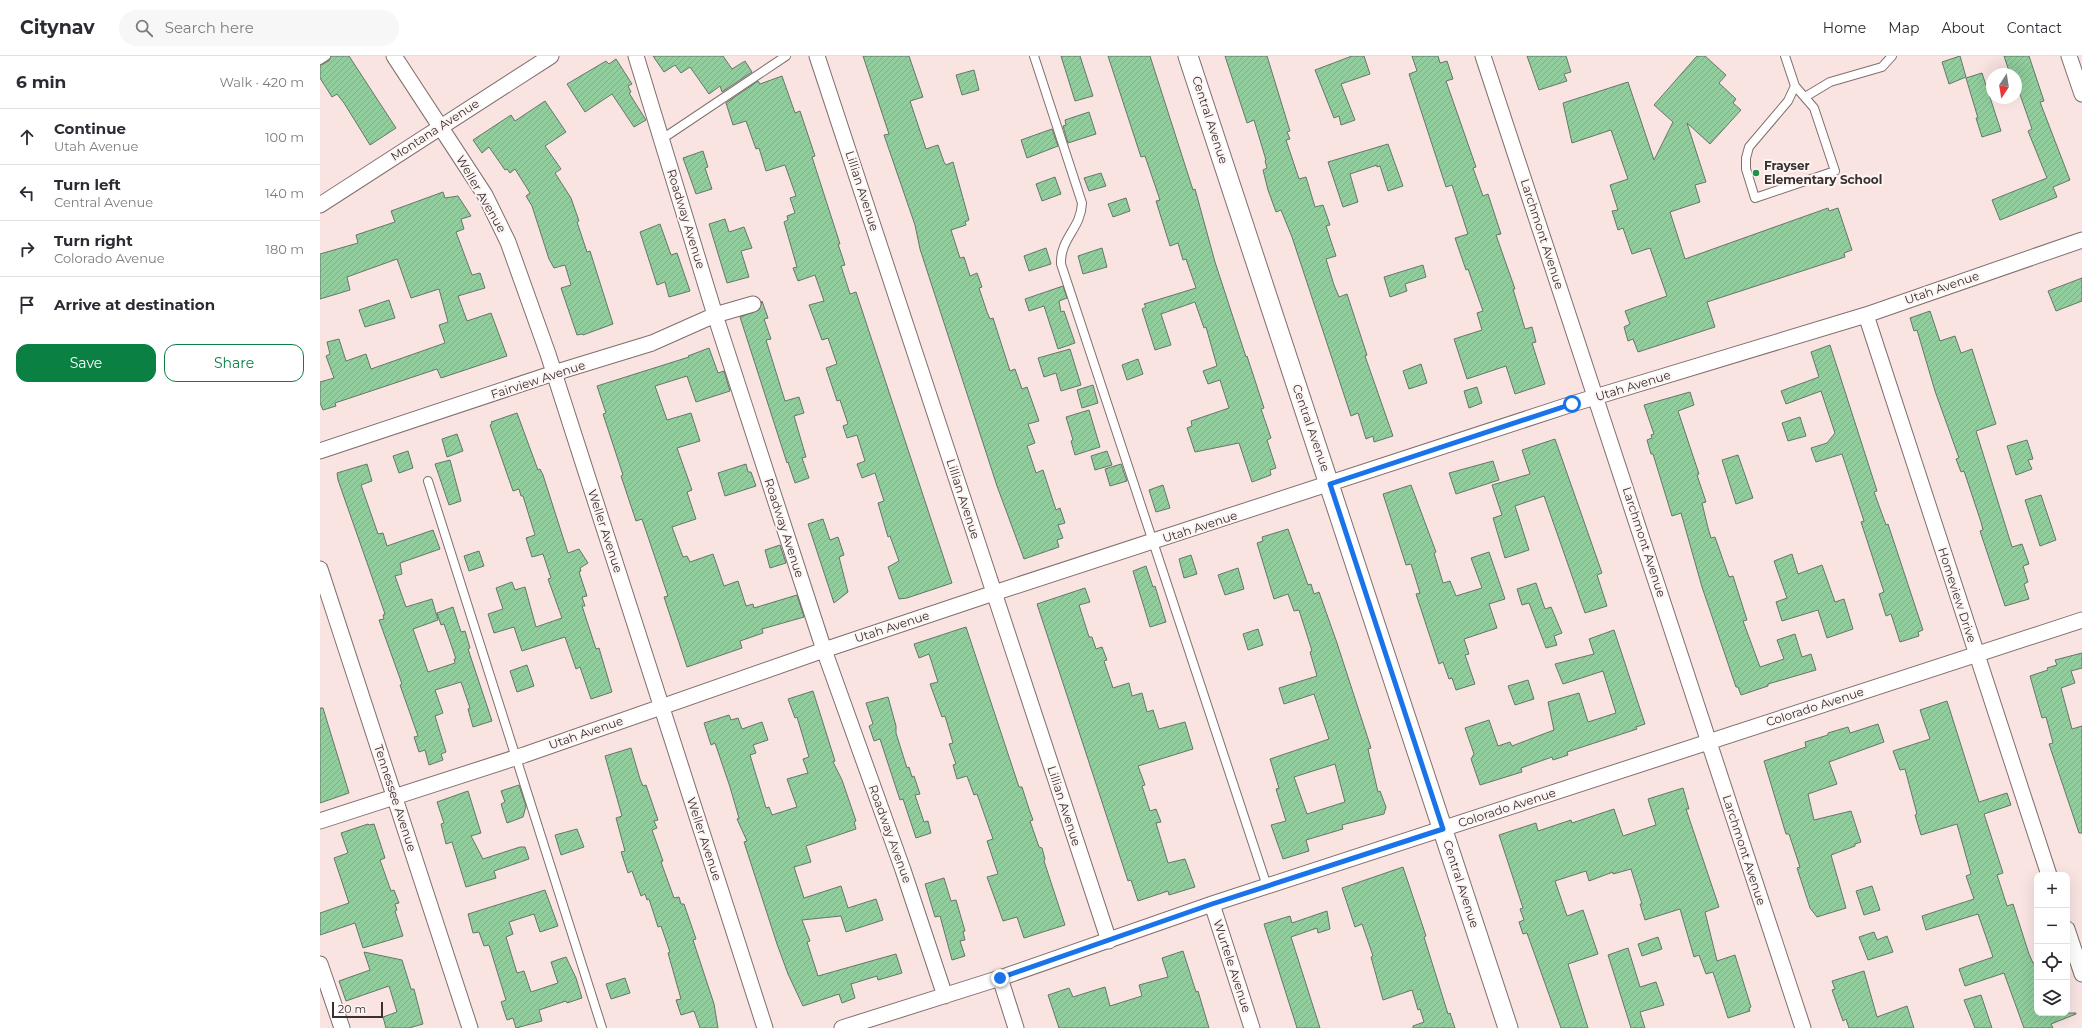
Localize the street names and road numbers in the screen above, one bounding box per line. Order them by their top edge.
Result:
street label: Central Avenue [1189,74,1232,166]
street label: Montana Avenue [388,95,482,164]
street label: Lillian Avenue [842,149,883,233]
street label: Weller Avenue [453,152,510,235]
street label: Roadway Avenue [664,167,709,271]
street label: Larchmont Avenue [1518,177,1567,291]
street label: Utah Avenue [1903,268,1981,307]
street label: Fairview Avenue [489,357,587,402]
street label: Utah Avenue [1593,367,1672,404]
street label: Central Avenue [1289,382,1333,474]
street label: Lillian Avenue [943,457,984,541]
street label: Roadway Avenue [761,476,808,579]
street label: Larchmont Avenue [1620,485,1669,599]
street label: Weller Avenue [585,487,626,574]
street label: Utah Avenue [1161,507,1239,546]
street label: Homeview Drive [1935,545,1980,644]
street label: Utah Avenue [853,607,931,646]
street label: Colorado Avenue [1764,684,1866,729]
street label: Utah Avenue [547,713,625,752]
street label: Tennessee Avenue [371,742,420,853]
street label: Lillian Avenue [1044,764,1085,848]
street label: Roadway Avenue [866,783,915,885]
street label: Colorado Avenue [1456,785,1558,830]
street label: Larchmont Avenue [1720,793,1769,907]
street label: Weller Avenue [684,795,725,882]
street label: Central Avenue [1440,838,1483,930]
street label: Wurtele Avenue [1210,917,1255,1014]

